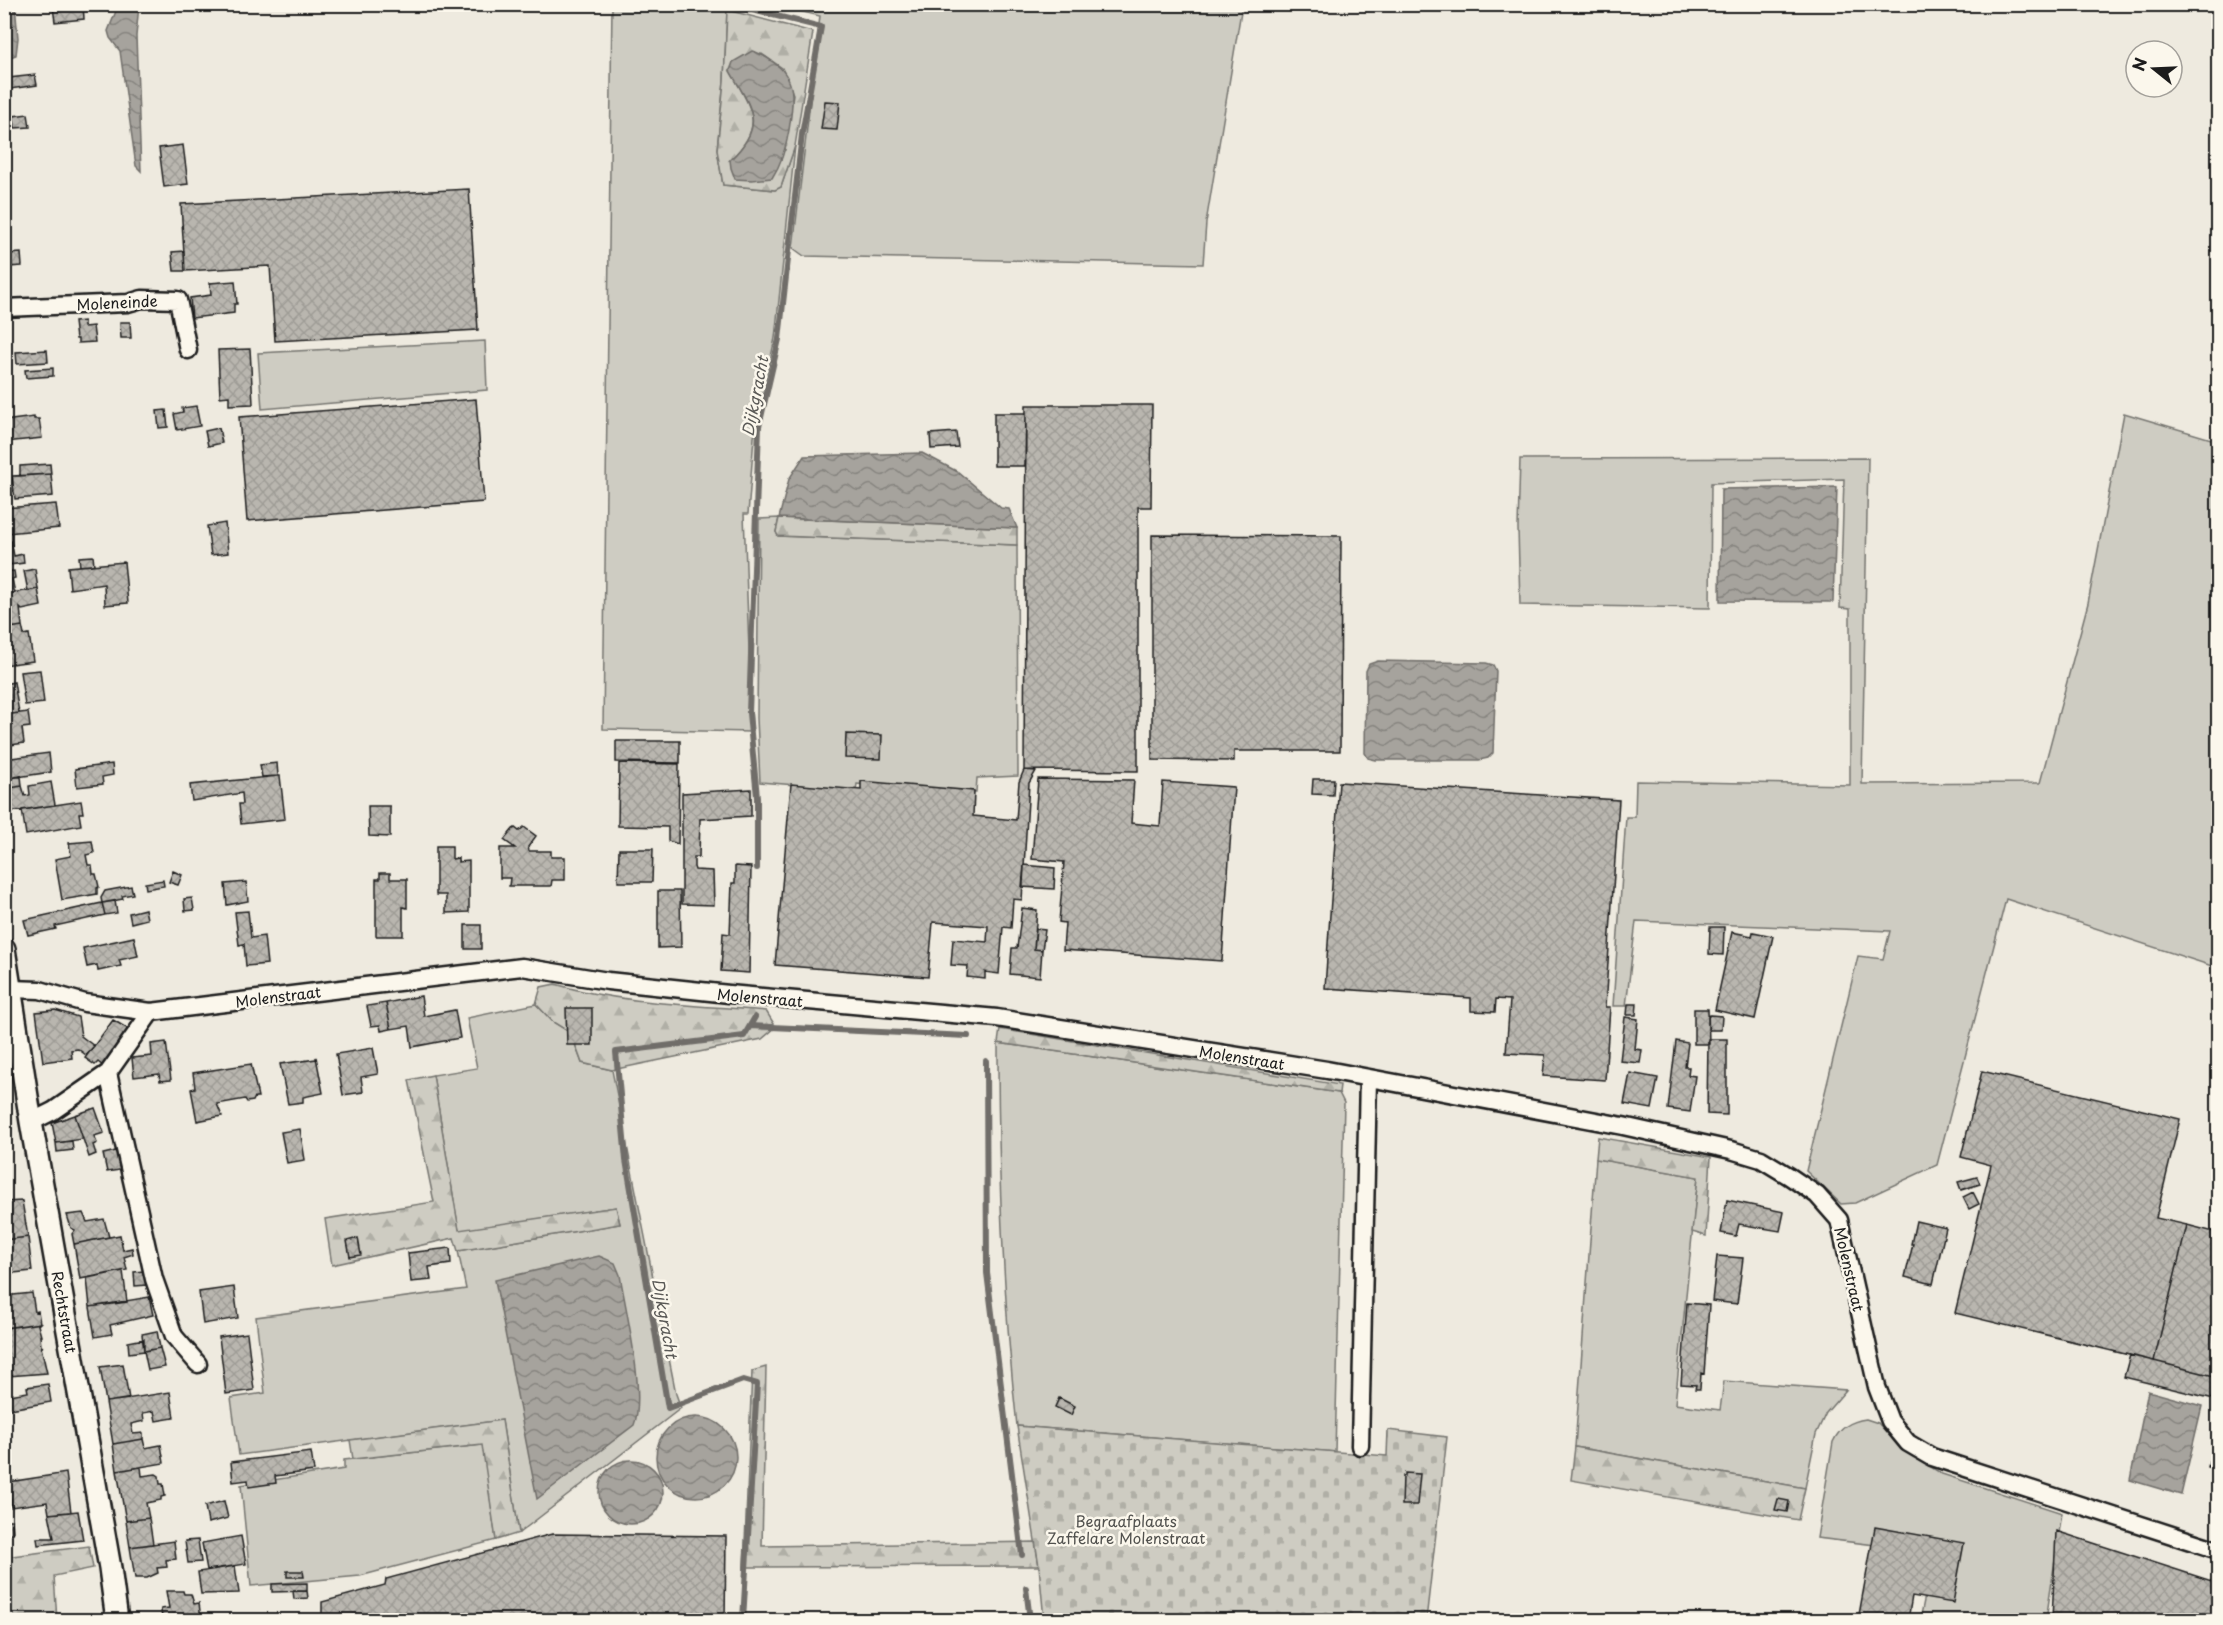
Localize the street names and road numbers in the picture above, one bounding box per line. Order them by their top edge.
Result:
street label: Moleneinde [76,288,158,316]
street label: Molenstraat [234,979,322,1013]
street label: Molenstraat [716,982,804,1012]
street label: Molenstraat [1198,1039,1286,1075]
street label: Molenstraat [1829,1224,1871,1314]
street label: Rechtstraat [46,1269,84,1355]

